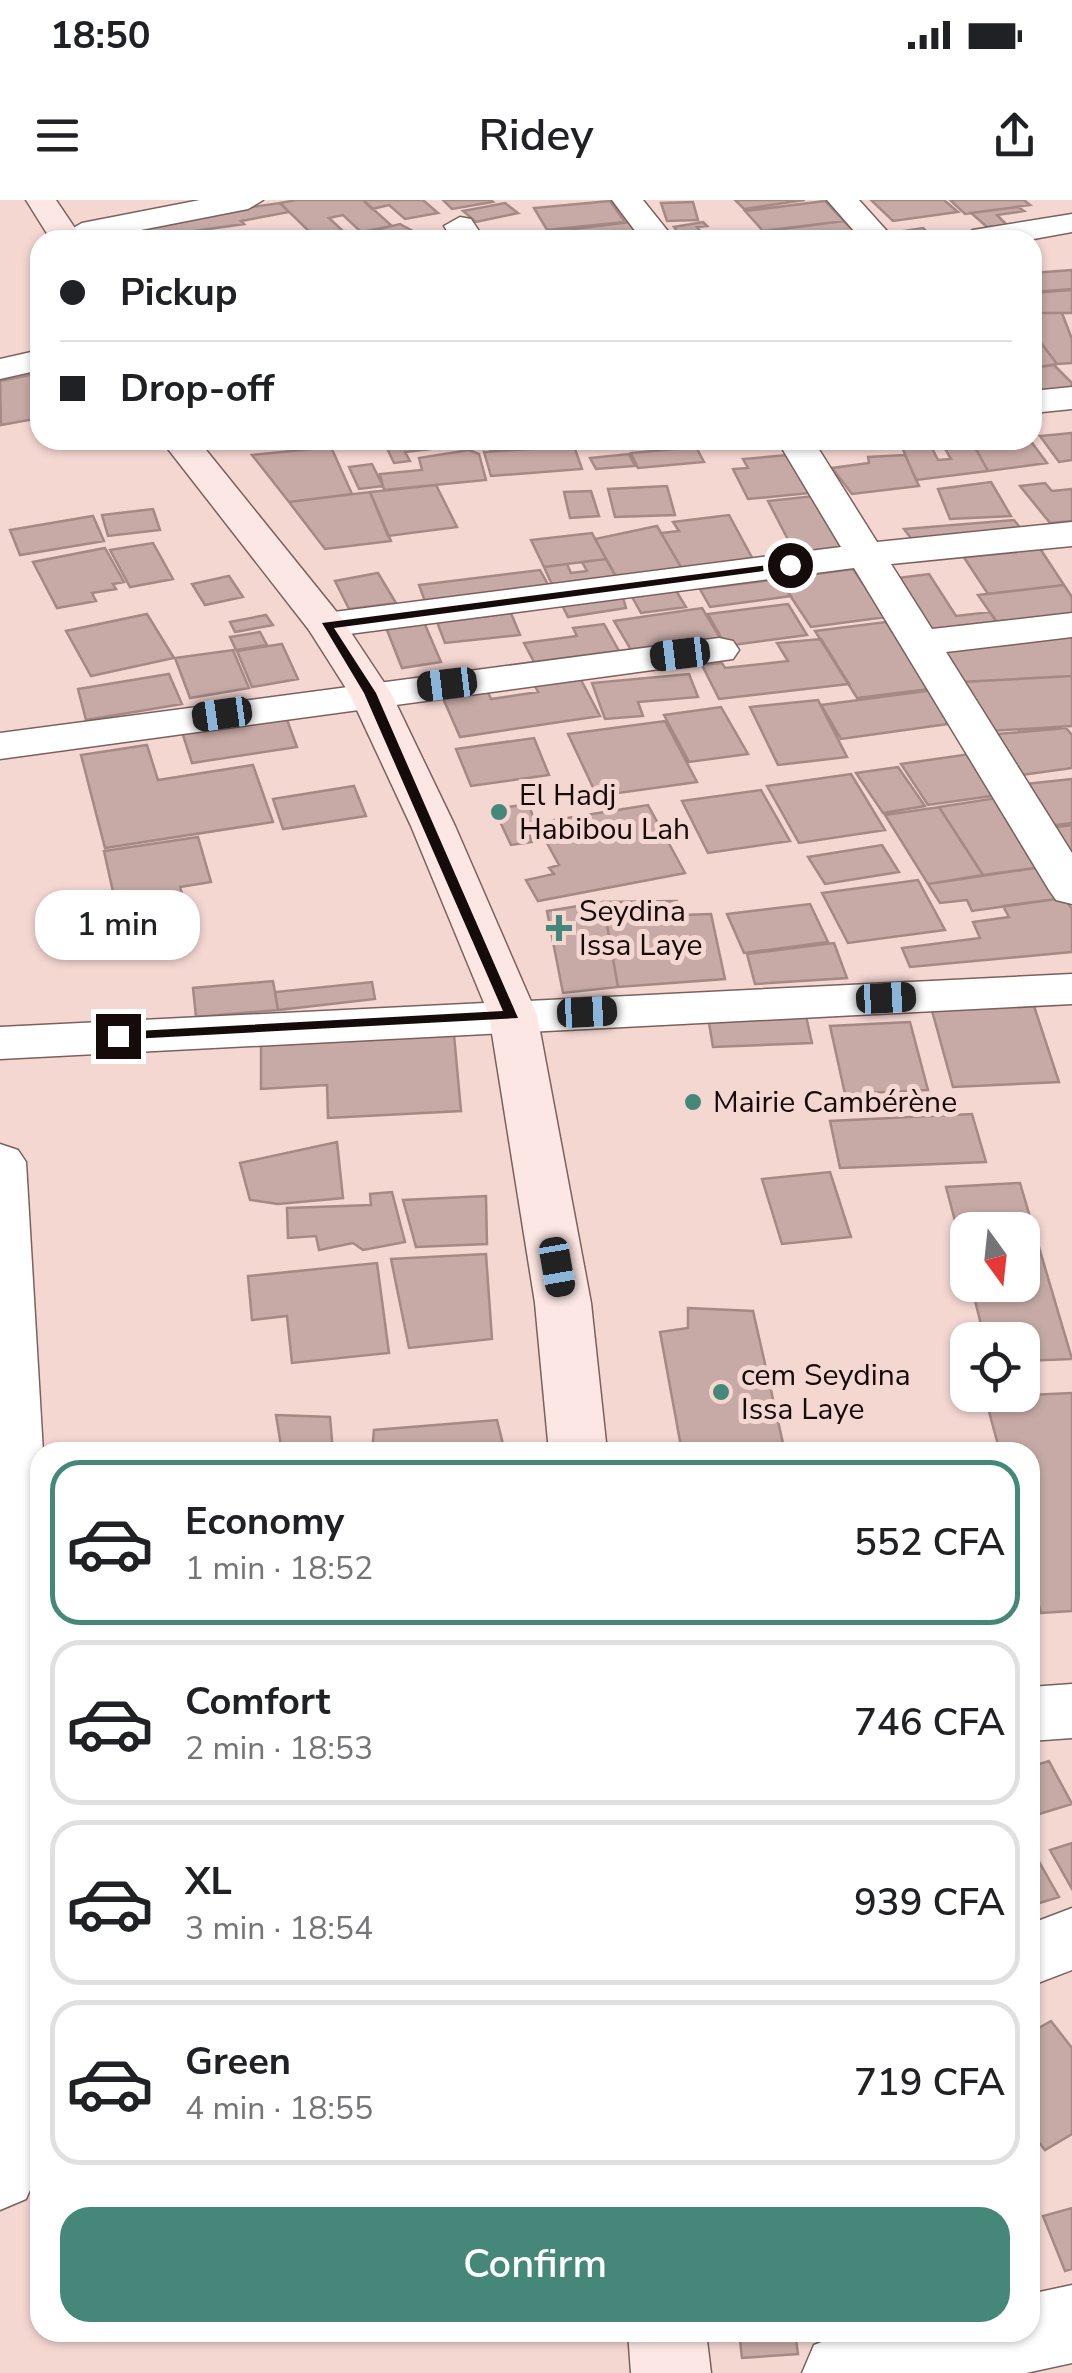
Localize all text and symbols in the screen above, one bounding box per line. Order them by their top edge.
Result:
text: 18:50 [50,10,151,61]
text: Ridey [478,105,594,166]
icon: menu [30,108,85,163]
icon: share [987,108,1042,163]
text: Pickup [120,267,238,318]
text: Drop-off [120,363,274,414]
route start [768,543,813,588]
car [648,635,712,673]
car [415,665,479,703]
car [190,695,254,733]
place label: El Hadj Habibou Lah [519,775,690,850]
marker: El Hadj Habibou Lah [488,801,510,823]
callout: 1 min [36,891,200,961]
place label: Seydina Issa Laye [579,891,702,966]
text: 1 min [77,903,158,946]
marker: Seydina Issa Laye [548,917,570,939]
car [855,981,917,1015]
car [556,995,618,1029]
route end [96,1014,141,1059]
place label: Mairie Cambérène [713,1082,957,1123]
marker: Mairie Cambérène [682,1091,704,1113]
north arrow [950,1212,1040,1302]
map controls [950,1212,1040,1412]
car [537,1235,577,1299]
button: locate [950,1322,1040,1412]
place label: cem Seydina Issa Laye [741,1355,911,1430]
marker: cem Seydina Issa Laye [710,1381,732,1403]
text: Economy [185,1496,344,1547]
icon: car [65,1498,155,1588]
text: 552 CFA [854,1517,1005,1568]
text: 1 min · 18:52 [185,1547,373,1590]
text: Comfort [185,1676,330,1727]
icon: car [65,1678,155,1768]
text: 746 CFA [854,1697,1005,1748]
text: 2 min · 18:53 [185,1727,373,1770]
text: XL [185,1856,232,1907]
icon: car [65,1858,155,1948]
text: 939 CFA [854,1877,1005,1928]
text: 3 min · 18:54 [185,1907,373,1950]
text: Green [185,2036,291,2087]
icon: car [65,2038,155,2128]
text: 719 CFA [854,2057,1005,2108]
text: 4 min · 18:55 [185,2087,373,2130]
button: Confirm [60,2207,1010,2322]

